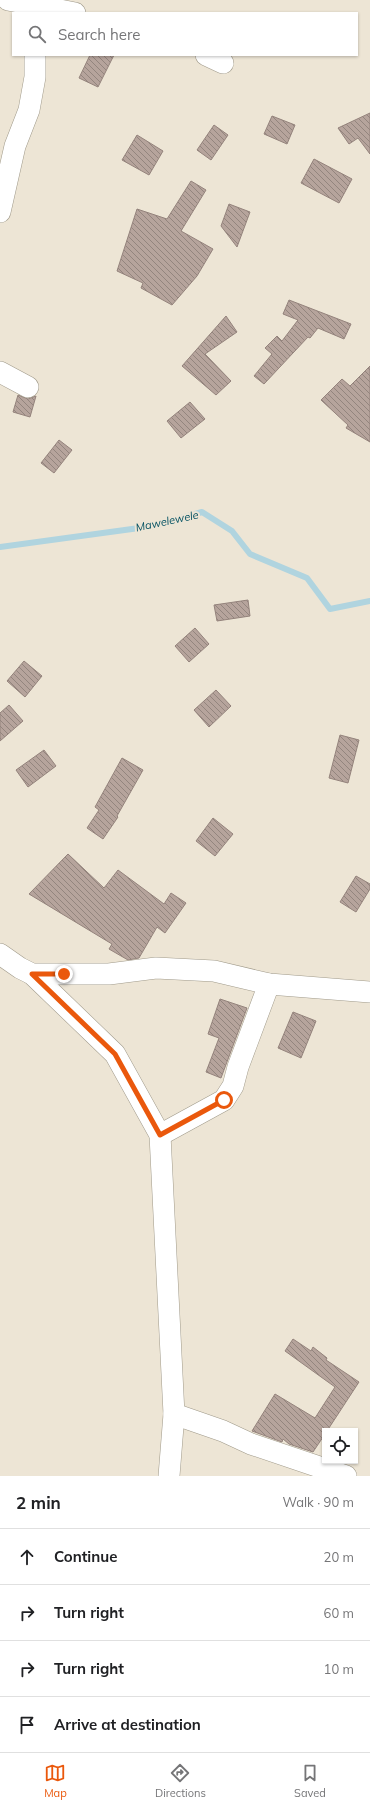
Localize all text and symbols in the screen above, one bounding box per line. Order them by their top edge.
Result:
search box [12,12,358,56]
icon: search [26,23,48,45]
text: Search here [58,25,140,44]
water label: Mawelewele [134,507,200,535]
route end [55,965,73,983]
route start [215,1091,233,1109]
map controls [322,1428,358,1464]
button: locate [322,1428,358,1464]
text: 2 min [16,1492,61,1513]
text: Walk · 90 m [283,1494,354,1510]
icon: ahead [16,1546,38,1568]
text: Continue [54,1547,117,1566]
text: 20 m [324,1549,354,1565]
icon: right [16,1602,38,1624]
text: Turn right [54,1603,124,1622]
text: 60 m [324,1605,354,1621]
icon: right [16,1658,38,1680]
text: Turn right [54,1659,124,1678]
text: 10 m [324,1661,354,1677]
icon: arrive [16,1714,38,1736]
text: Arrive at destination [54,1715,201,1734]
tab: Map [44,1762,67,1800]
tab: Directions [155,1762,206,1800]
tab: Saved [294,1762,326,1800]

